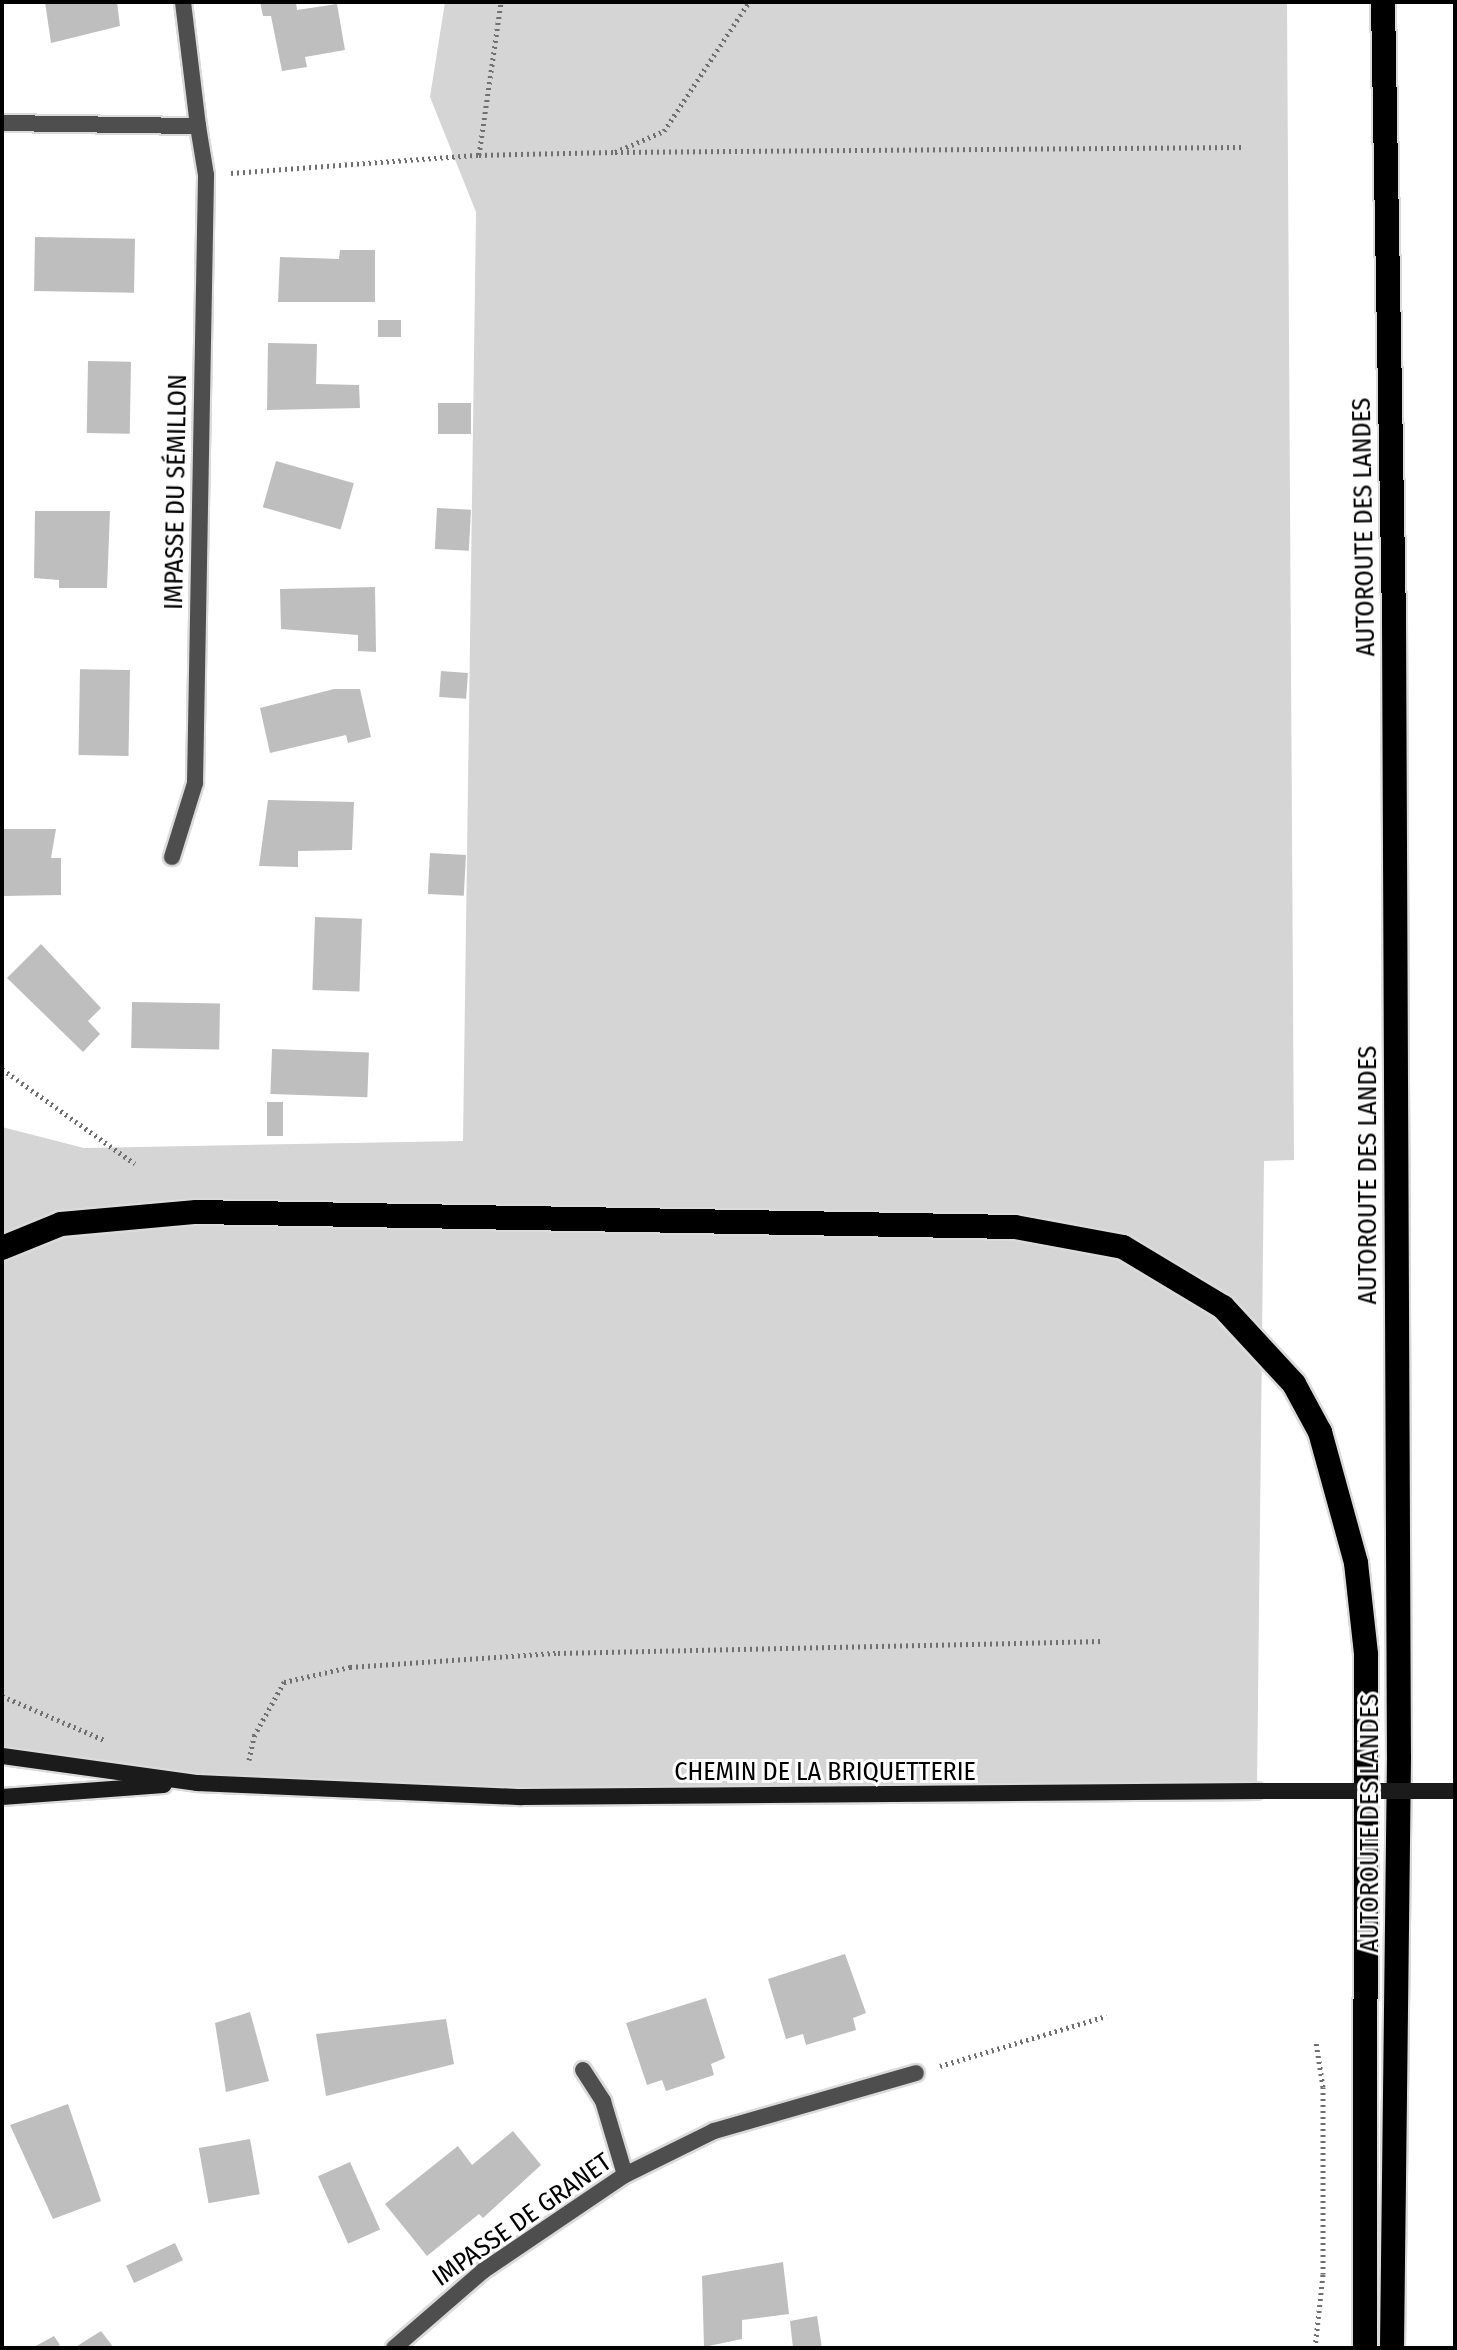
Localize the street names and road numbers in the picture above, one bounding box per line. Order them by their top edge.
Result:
street label: IMPASSE DU SÉMILLON [158,374,194,610]
street label: AUTOROUTE DES LANDES [1346,397,1382,657]
street label: AUTOROUTE DES LANDES [1352,1045,1384,1305]
street label: AUTOROUTE DES LANDES [1354,1693,1386,1953]
street label: CHEMIN DE LA BRIQUETTERIE [674,1756,976,1788]
street label: IMPASSE DE GRANET [427,2147,617,2293]

